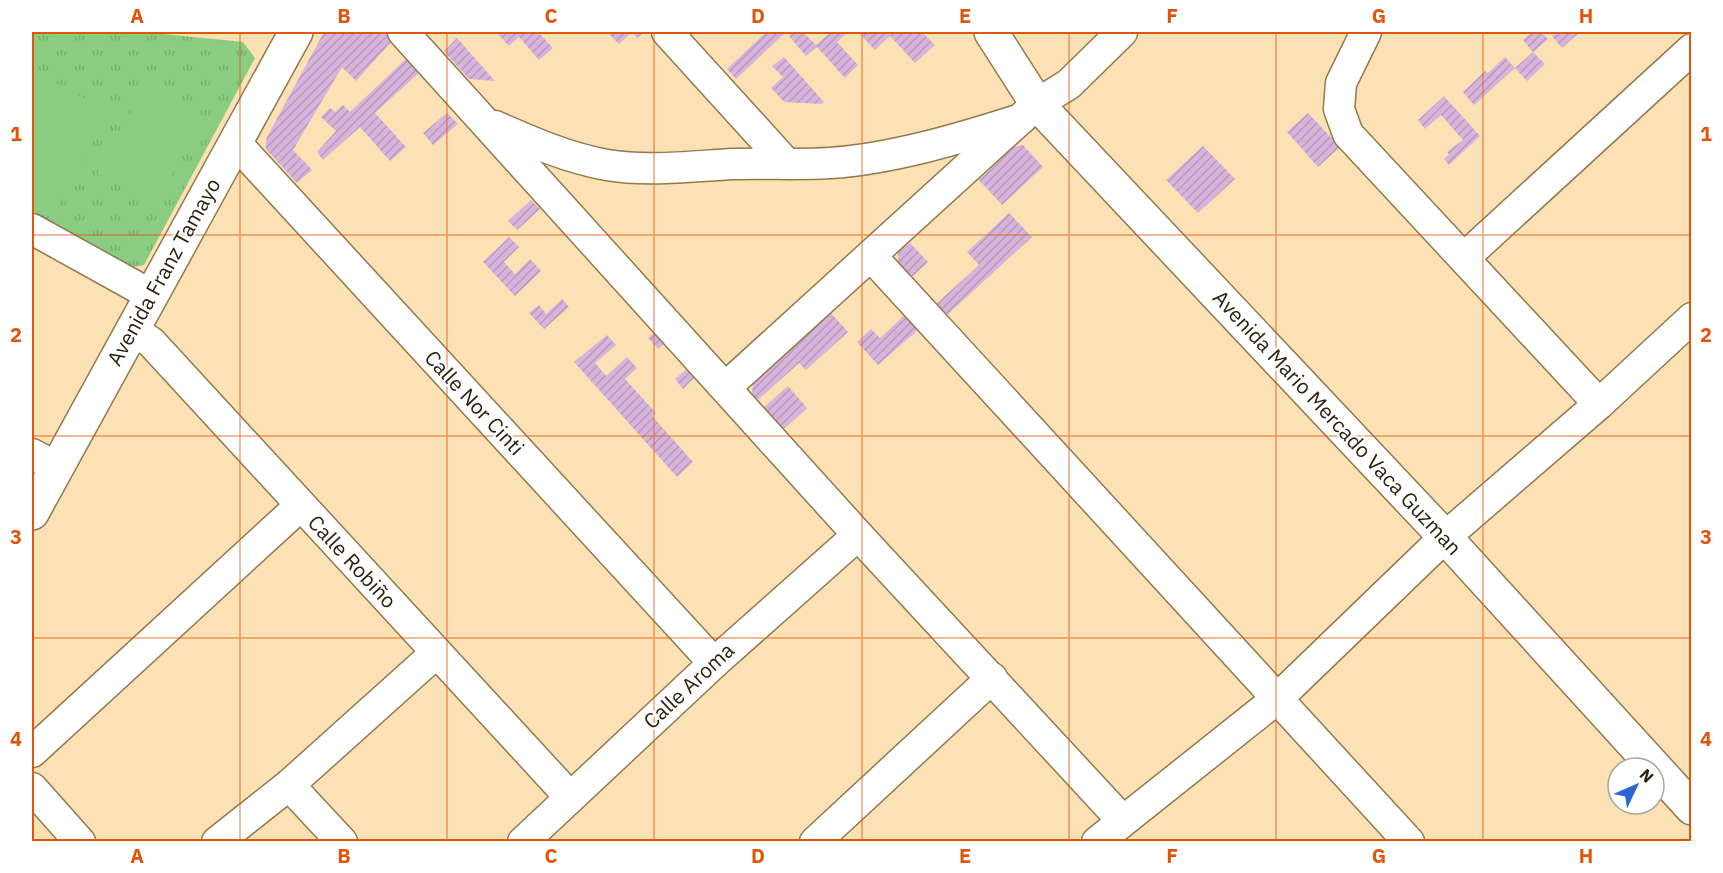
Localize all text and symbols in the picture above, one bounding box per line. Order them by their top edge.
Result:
text: A [130,2,144,29]
text: B [337,2,351,29]
text: C [544,2,558,29]
text: D [751,2,765,29]
text: E [959,2,971,29]
text: F [1166,2,1178,29]
text: G [1372,2,1386,29]
text: H [1579,2,1593,29]
text: 1 [10,120,22,147]
text: 1 [1700,120,1712,147]
street label: Avenida Franz Tamayo [100,173,226,370]
street label: Avenida Mario Mercado Vaca Guzman [1207,284,1468,561]
text: 2 [10,321,22,348]
text: 2 [1700,321,1712,348]
street label: Calle Nor Cinti [419,344,531,461]
street label: Calle Robiño [302,509,403,614]
text: 3 [10,523,22,550]
text: 3 [1700,523,1712,550]
street label: Calle Aroma [637,636,740,735]
text: 4 [10,725,22,752]
text: 4 [1700,725,1712,752]
north arrow [1606,756,1666,816]
text: N [1636,764,1658,787]
text: A [130,842,144,869]
text: B [337,842,351,869]
text: C [544,842,558,869]
text: D [751,842,765,869]
text: E [959,842,971,869]
text: F [1166,842,1178,869]
text: G [1372,842,1386,869]
text: H [1579,842,1593,869]

